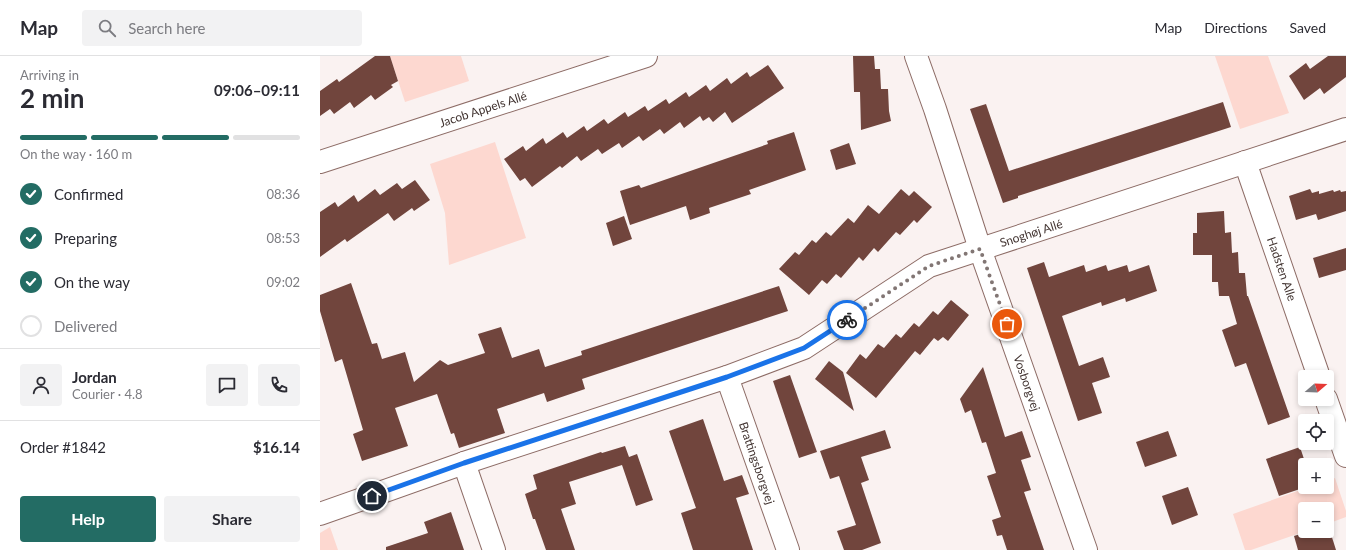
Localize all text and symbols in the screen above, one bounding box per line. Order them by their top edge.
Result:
search box [82,10,362,46]
text: Map [20,16,58,39]
icon: search [96,17,118,39]
text: Search here [128,19,206,37]
text: Map [1155,19,1182,36]
text: Directions [1204,19,1267,36]
text: Saved [1289,19,1326,36]
text: Arriving in [20,67,79,83]
text: 09:06–09:11 [214,81,300,99]
text: 2 min [20,82,84,114]
street label: Jacob Appels Allé [437,88,529,130]
text: On the way · 160 m [20,146,132,162]
icon: check [20,183,42,205]
text: Confirmed [54,185,123,203]
text: 08:36 [267,186,300,202]
street label: Snoghøj Allé [998,216,1064,250]
icon: check [20,227,42,249]
text: Preparing [54,229,117,247]
text: 08:53 [267,230,300,246]
street label: Hadsten Alle [1264,235,1300,303]
icon: check [20,271,42,293]
text: On the way [54,273,130,291]
text: 09:02 [267,274,300,290]
courier [827,300,867,340]
pin [990,307,1024,341]
icon: bike [836,309,858,331]
icon: bag [996,313,1018,335]
text: Delivered [54,317,117,335]
street label: Vosborgvej [1010,353,1044,413]
button: person [20,364,62,406]
button: chat [206,364,248,406]
button: phone [258,364,300,406]
text: Jordan [72,368,117,386]
north arrow [1298,370,1334,406]
map controls [1298,370,1334,538]
text: Courier · 4.8 [72,386,143,402]
button: locate [1298,414,1334,450]
street label: Brattingsborgvej [736,420,778,506]
text: Order #1842 [20,438,106,456]
text: $16.14 [253,438,300,456]
button: + [1298,458,1334,494]
pin [355,479,389,513]
icon: home [361,485,383,507]
button: Help [20,496,156,542]
button: Share [164,496,300,542]
button: − [1298,502,1334,538]

